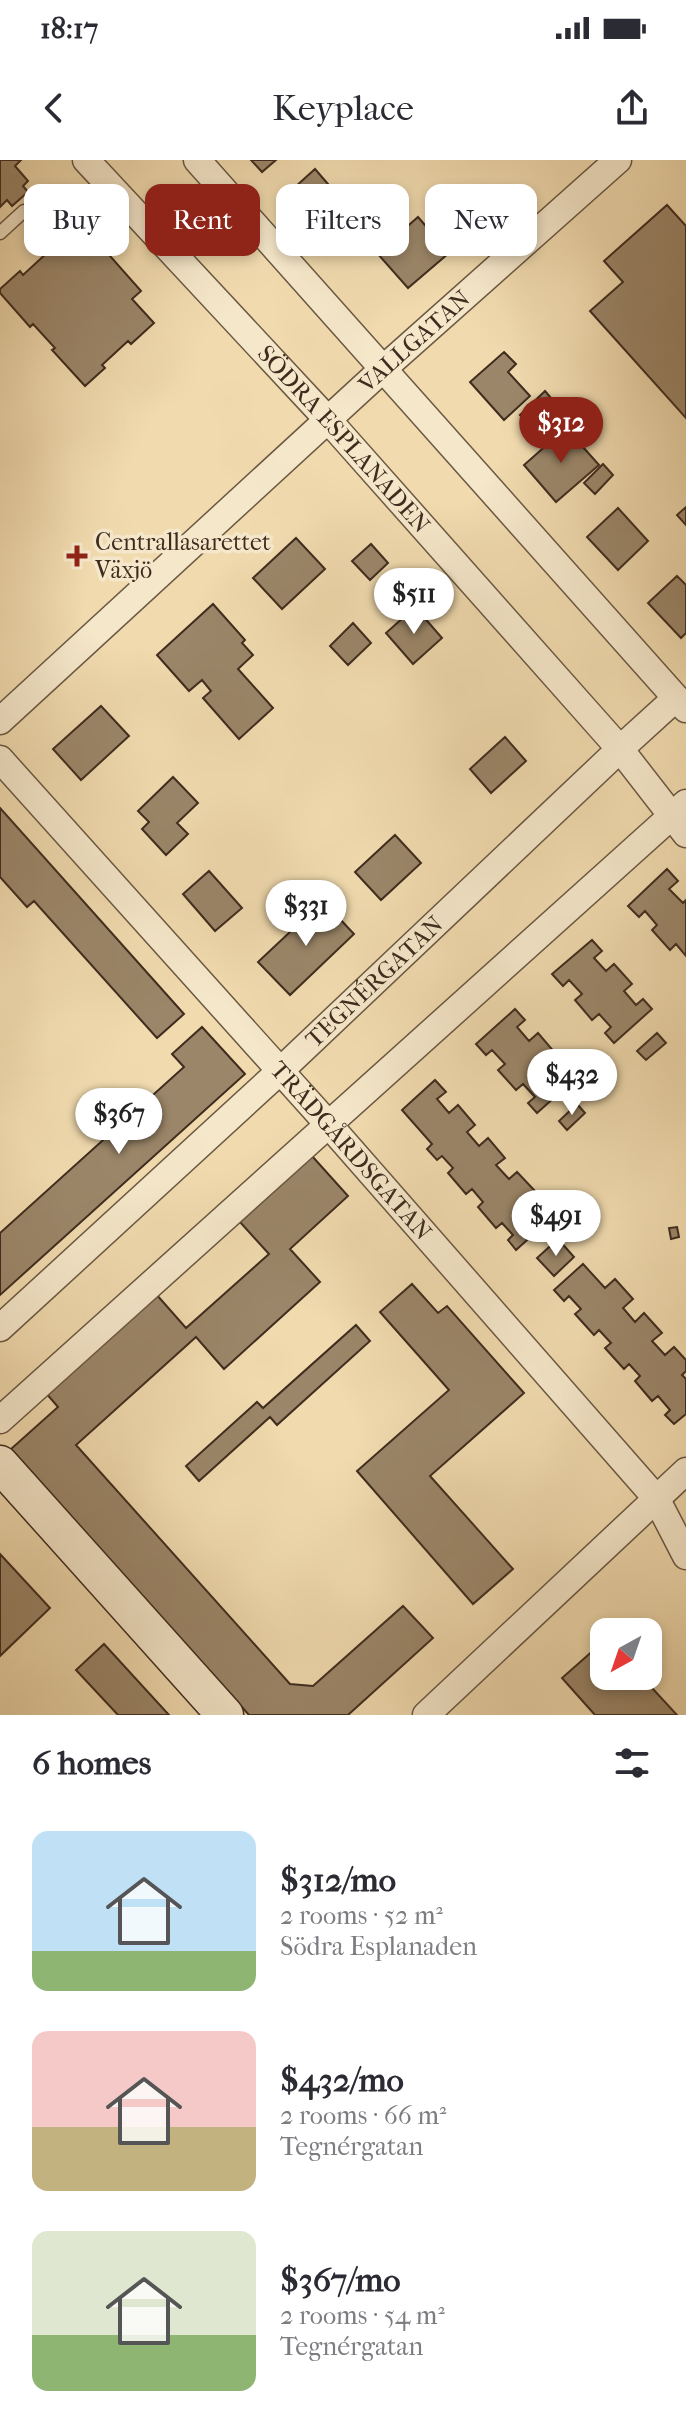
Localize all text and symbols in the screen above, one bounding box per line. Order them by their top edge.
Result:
text: 18:17 [40,11,98,46]
icon: back [32,86,76,130]
icon: share [610,86,654,130]
text: Keyplace [272,87,414,129]
chip: Buy [24,184,129,256]
chip: Rent [145,184,260,256]
chip: Filters [276,184,409,256]
chip: New [425,184,537,256]
street label: VALLGATAN [352,284,476,399]
street label: SÖDRA ESPLANADEN [252,339,436,539]
pin: $312 [514,397,608,465]
text: $312 [537,407,585,438]
place label: Centrallasarettet Växjö [94,528,271,584]
marker: Centrallasarettet Växjö [66,545,88,567]
pin: $511 [367,568,461,636]
text: $511 [392,578,436,609]
pin: $331 [259,880,353,948]
text: $331 [284,890,328,921]
street label: TEGNÉRGATAN [300,910,449,1053]
pin: $432 [525,1049,619,1117]
street label: TRÄDGÅRDSGATAN [265,1055,437,1246]
text: $432 [545,1059,599,1090]
pin: $367 [72,1088,166,1156]
text: $367 [93,1098,145,1129]
pin: $491 [509,1190,603,1258]
text: $491 [530,1200,582,1231]
north arrow [590,1618,662,1690]
map controls [590,1618,662,1690]
icon: filters [610,1741,654,1785]
text: 6 homes [32,1743,151,1783]
text: $312/mo [280,1860,396,1900]
icon: home [96,1863,192,1959]
text: 2 rooms · 52 m² [280,1900,443,1931]
text: Södra Esplanaden [280,1931,477,1962]
text: $432/mo [280,2060,404,2100]
icon: home [96,2063,192,2159]
text: 2 rooms · 66 m² [280,2100,446,2131]
text: Tegnérgatan [280,2131,423,2162]
text: $367/mo [280,2260,401,2300]
icon: home [96,2263,192,2359]
text: 2 rooms · 54 m² [280,2300,445,2331]
text: Tegnérgatan [280,2331,423,2362]

